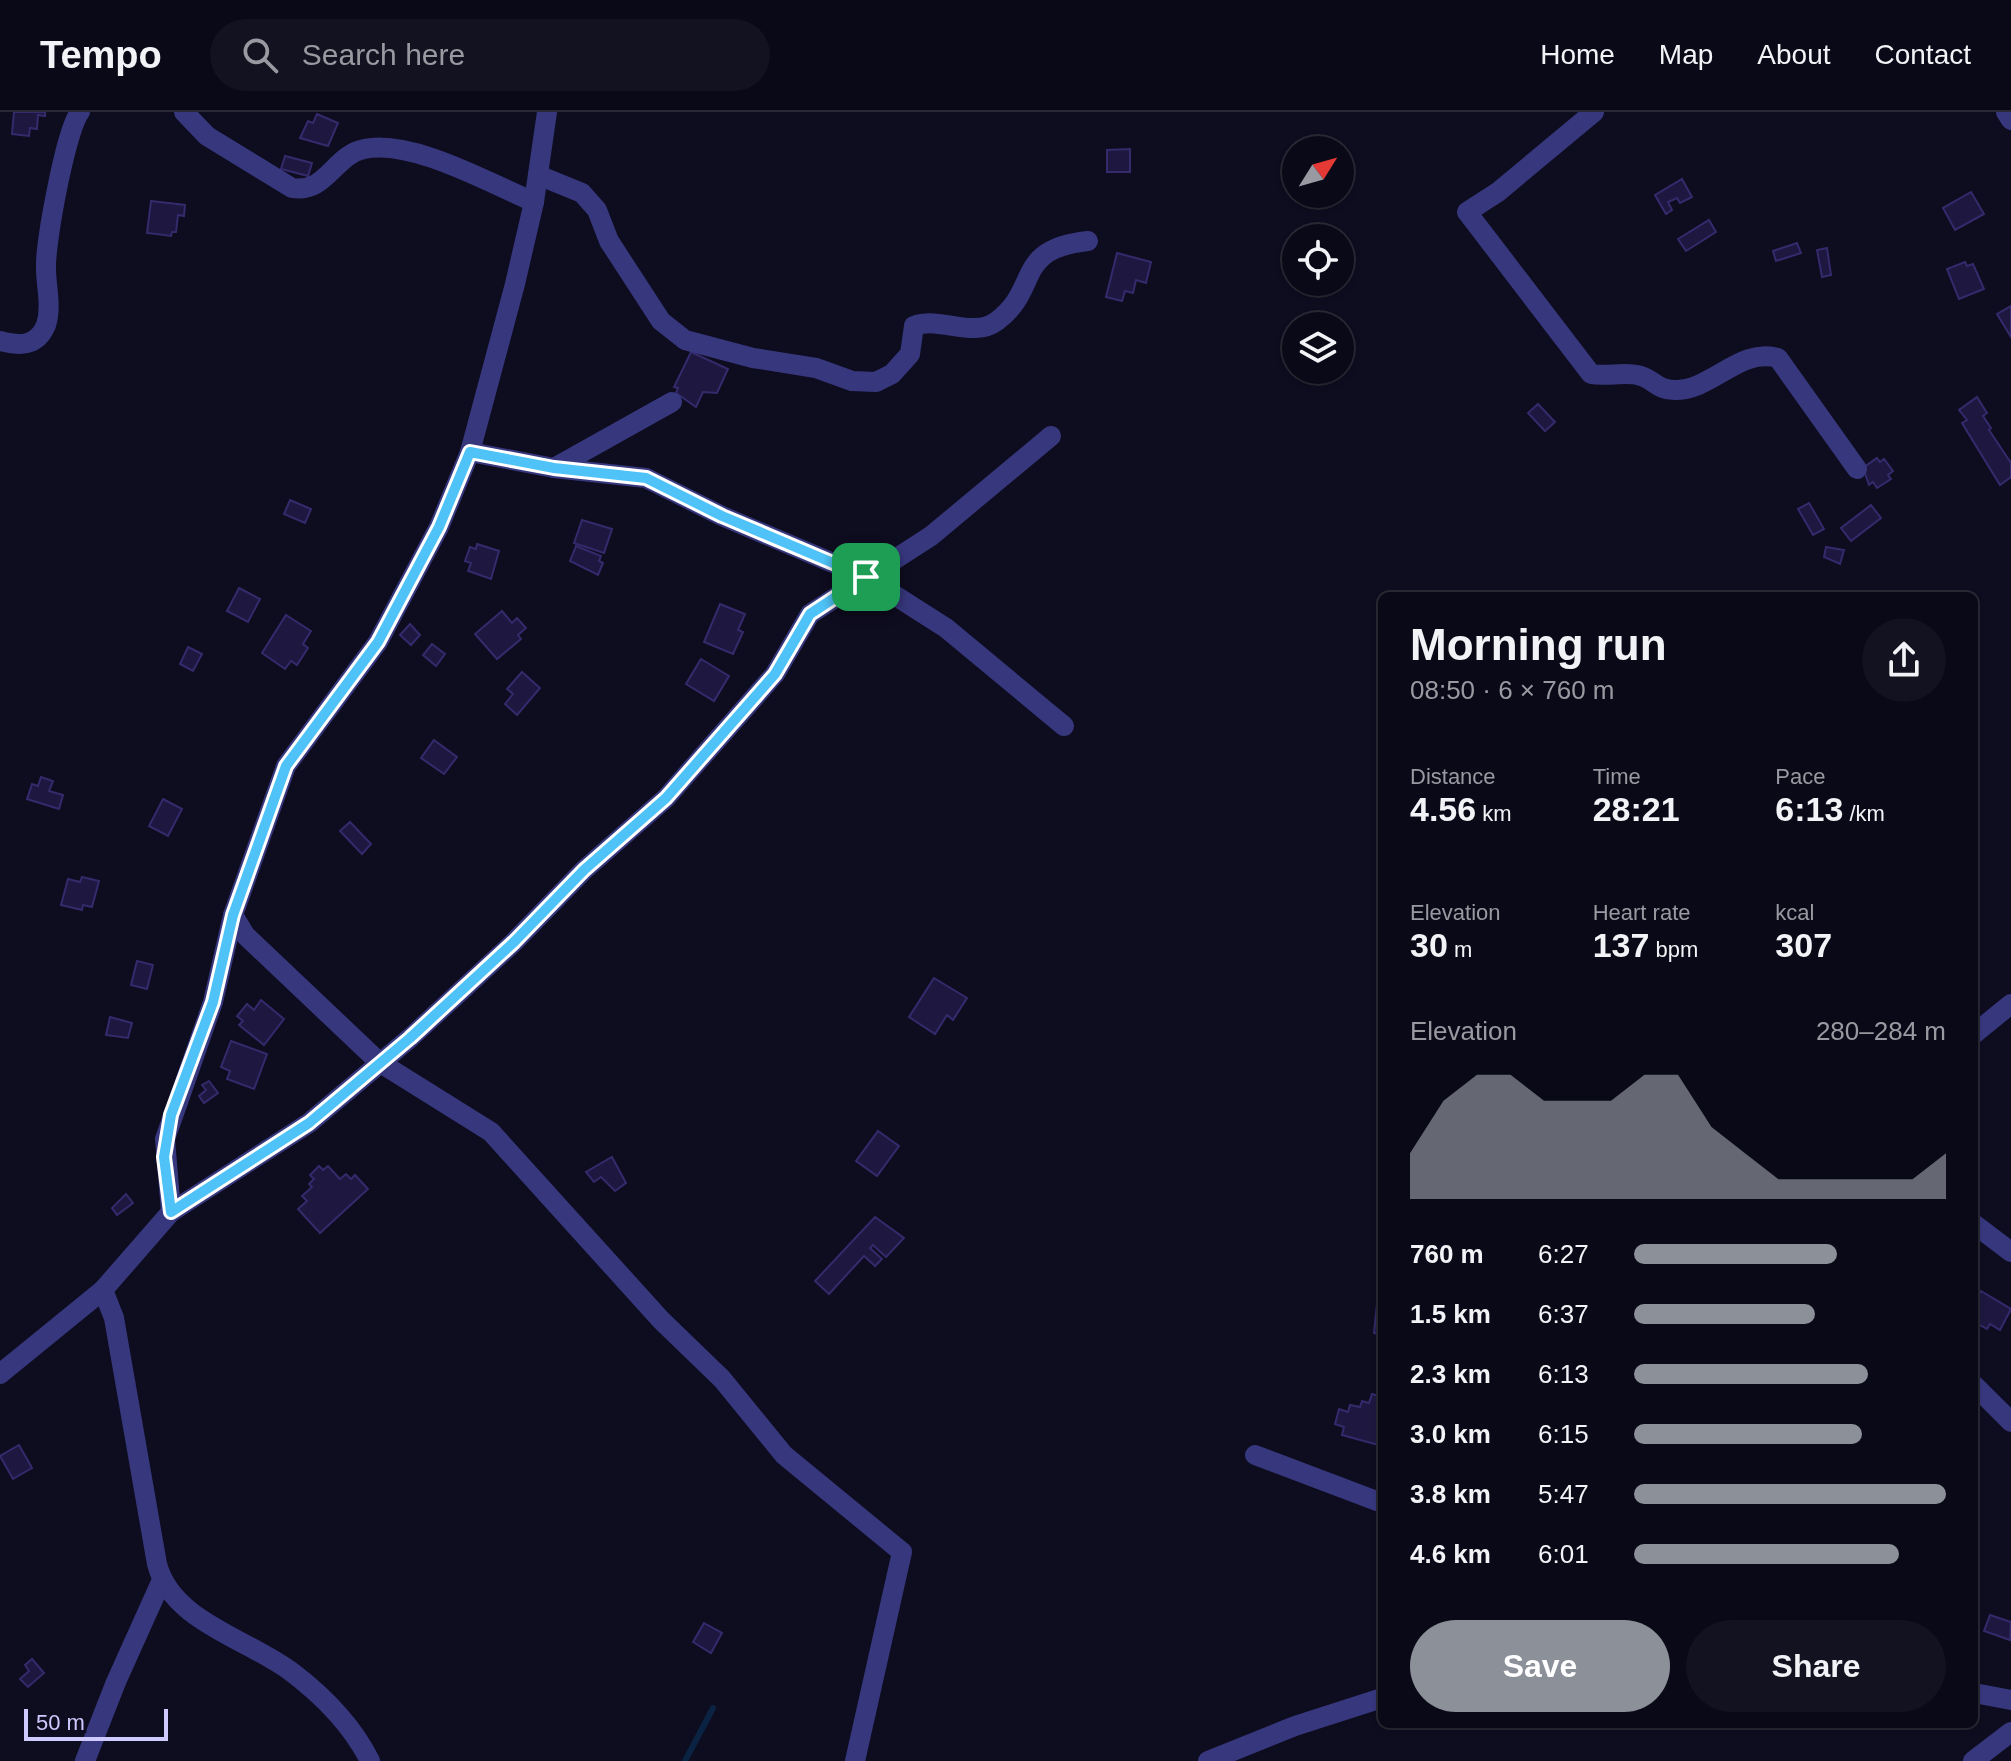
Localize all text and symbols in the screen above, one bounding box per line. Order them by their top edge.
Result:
search box [210,19,770,91]
icon: search [238,33,282,77]
text: Tempo [40,34,162,76]
text: Search here [302,38,465,71]
text: Home [1540,39,1615,70]
text: Map [1659,39,1713,70]
text: About [1757,39,1831,70]
text: Contact [1875,39,1971,70]
north arrow [1282,136,1354,208]
map controls [1282,136,1354,384]
button: locate [1282,224,1354,296]
button: layers [1282,312,1354,384]
pin [832,543,900,611]
icon: arrive [844,555,888,599]
button: share [1862,618,1946,702]
text: Morning run [1410,620,1667,669]
text: 08:50 · 6 × 760 m [1410,675,1615,705]
text: Distance [1410,764,1496,789]
text: Time [1593,764,1641,789]
text: Pace [1775,764,1825,789]
text: 4.56 [1410,790,1476,828]
text: 28:21 [1593,790,1680,828]
text: 6:13 [1775,790,1843,828]
text: km [1476,801,1512,826]
text: /km [1843,801,1885,826]
text: Elevation [1410,900,1501,925]
text: Heart rate [1593,900,1690,925]
text: kcal [1775,900,1814,925]
text: 30 [1410,926,1448,964]
text: 137 [1593,926,1649,964]
text: 307 [1775,926,1832,964]
text: m [1448,937,1472,962]
text: bpm [1649,937,1698,962]
text: Elevation [1410,1016,1517,1046]
text: 280–284 m [1816,1016,1946,1046]
text: 760 m [1410,1239,1484,1269]
text: 6:27 [1538,1239,1589,1269]
text: 1.5 km [1410,1299,1491,1329]
text: 6:37 [1538,1299,1589,1329]
text: 2.3 km [1410,1359,1491,1389]
text: 6:13 [1538,1359,1589,1389]
text: 3.0 km [1410,1419,1491,1449]
text: 6:15 [1538,1419,1589,1449]
text: 3.8 km [1410,1479,1491,1509]
text: 5:47 [1538,1479,1589,1509]
text: 4.6 km [1410,1539,1491,1569]
text: 6:01 [1538,1539,1589,1569]
button: Save [1410,1620,1670,1712]
button: Share [1686,1620,1946,1712]
scale bar [24,1705,168,1741]
text: 50 m [36,1710,85,1735]

